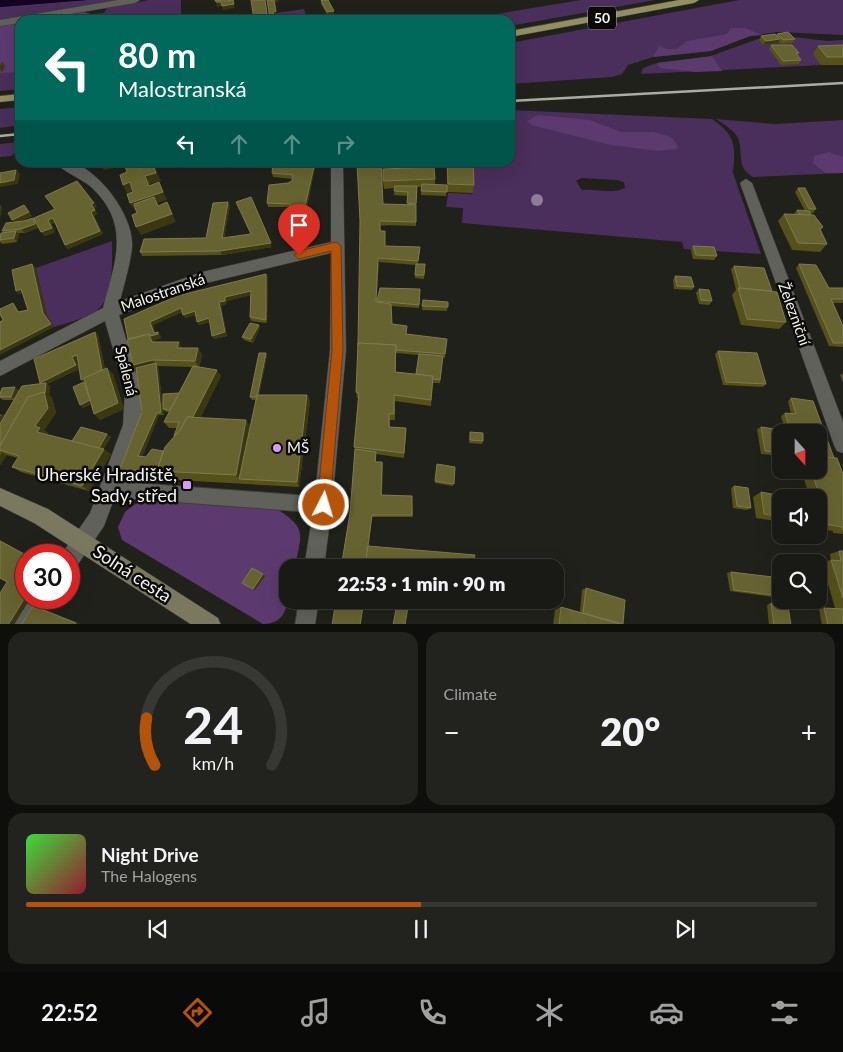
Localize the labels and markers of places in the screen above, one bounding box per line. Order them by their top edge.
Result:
pin [278,204,320,255]
place label: MŠ [287,438,309,456]
marker: MŠ [271,442,283,454]
place label: Uherské Hradiště, Sady, střed [36,463,177,506]
marker: Uherské Hradiště, Sady, střed [181,479,193,491]

